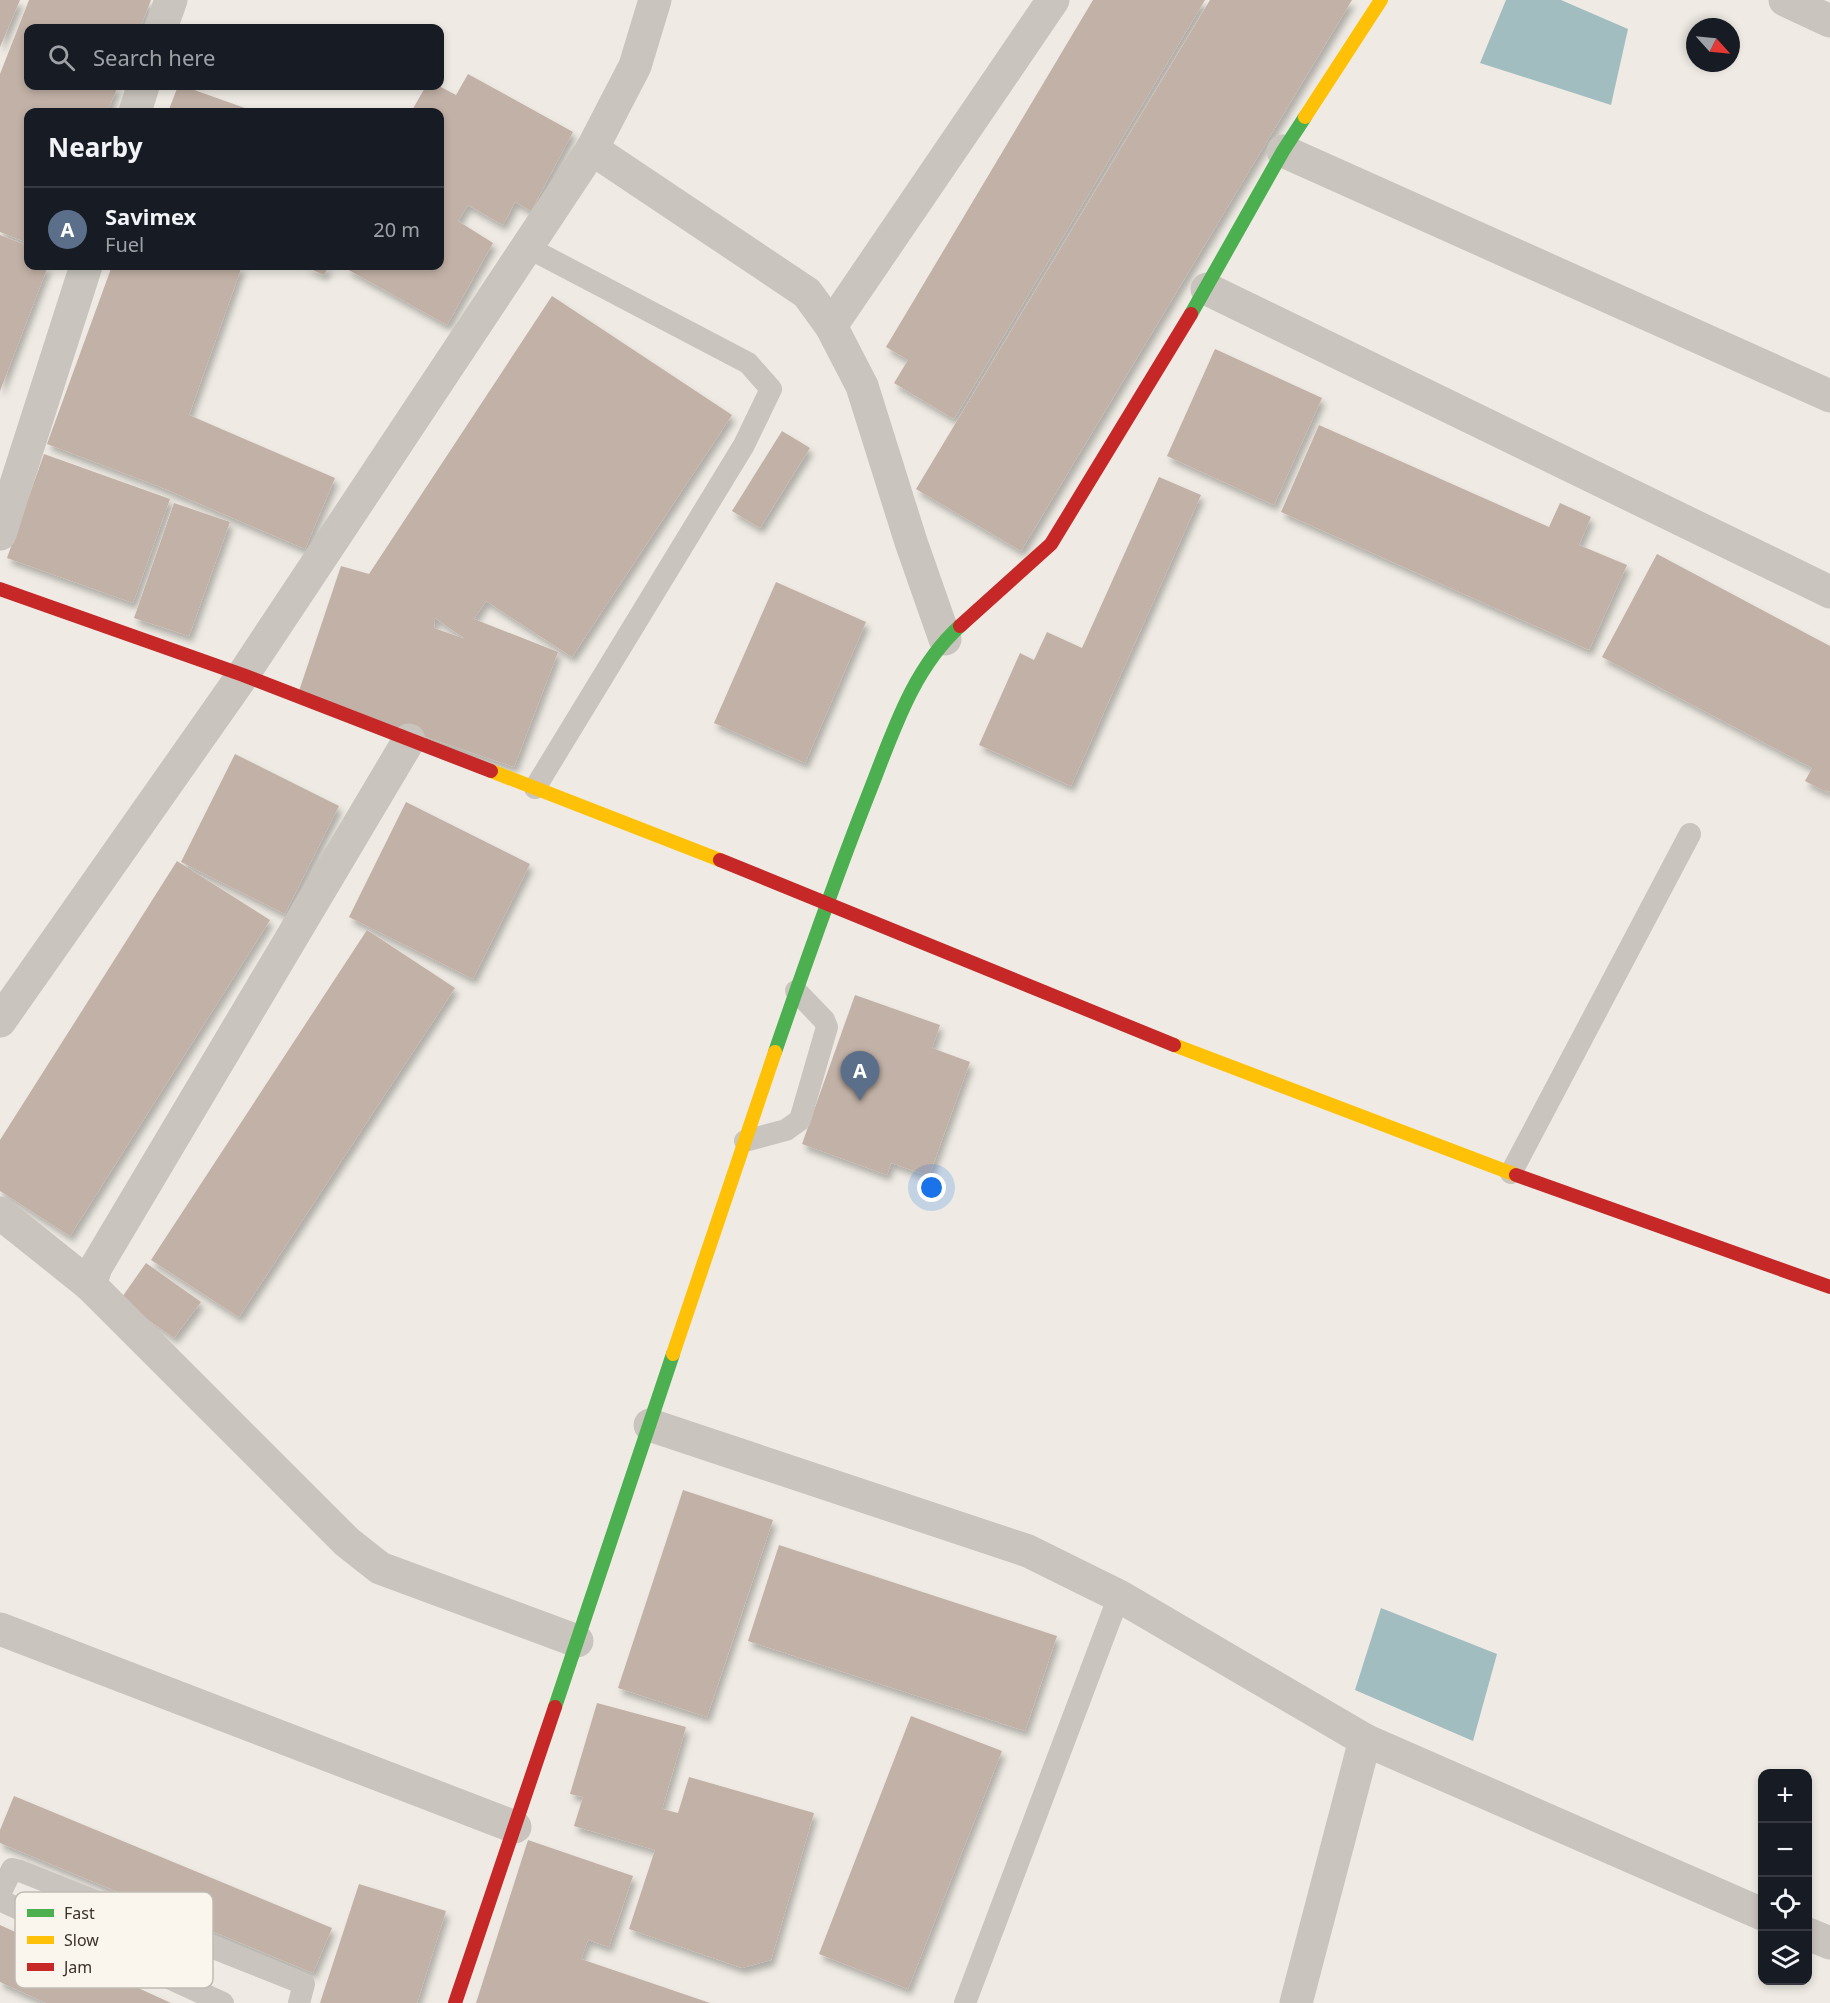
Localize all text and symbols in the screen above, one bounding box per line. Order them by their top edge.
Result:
north arrow [1686,18,1740,72]
search box [24,24,444,90]
icon: search [45,41,78,74]
text: Search here [93,42,215,72]
text: Nearby [48,129,143,165]
text: Savimex [105,201,196,231]
text: A [61,216,74,243]
text: 20 m [373,216,420,243]
text: Fuel [105,231,144,258]
pin: A [840,1052,880,1101]
your location [917,1173,946,1202]
map controls [1758,1769,1812,1985]
button: + [1758,1769,1812,1823]
button: − [1758,1823,1812,1877]
button: locate [1758,1877,1812,1931]
legend [15,1892,213,1988]
text: Fast [64,1902,95,1924]
text: Slow [64,1929,99,1951]
button: layers [1758,1931,1812,1985]
text: Jam [62,1956,92,1978]

